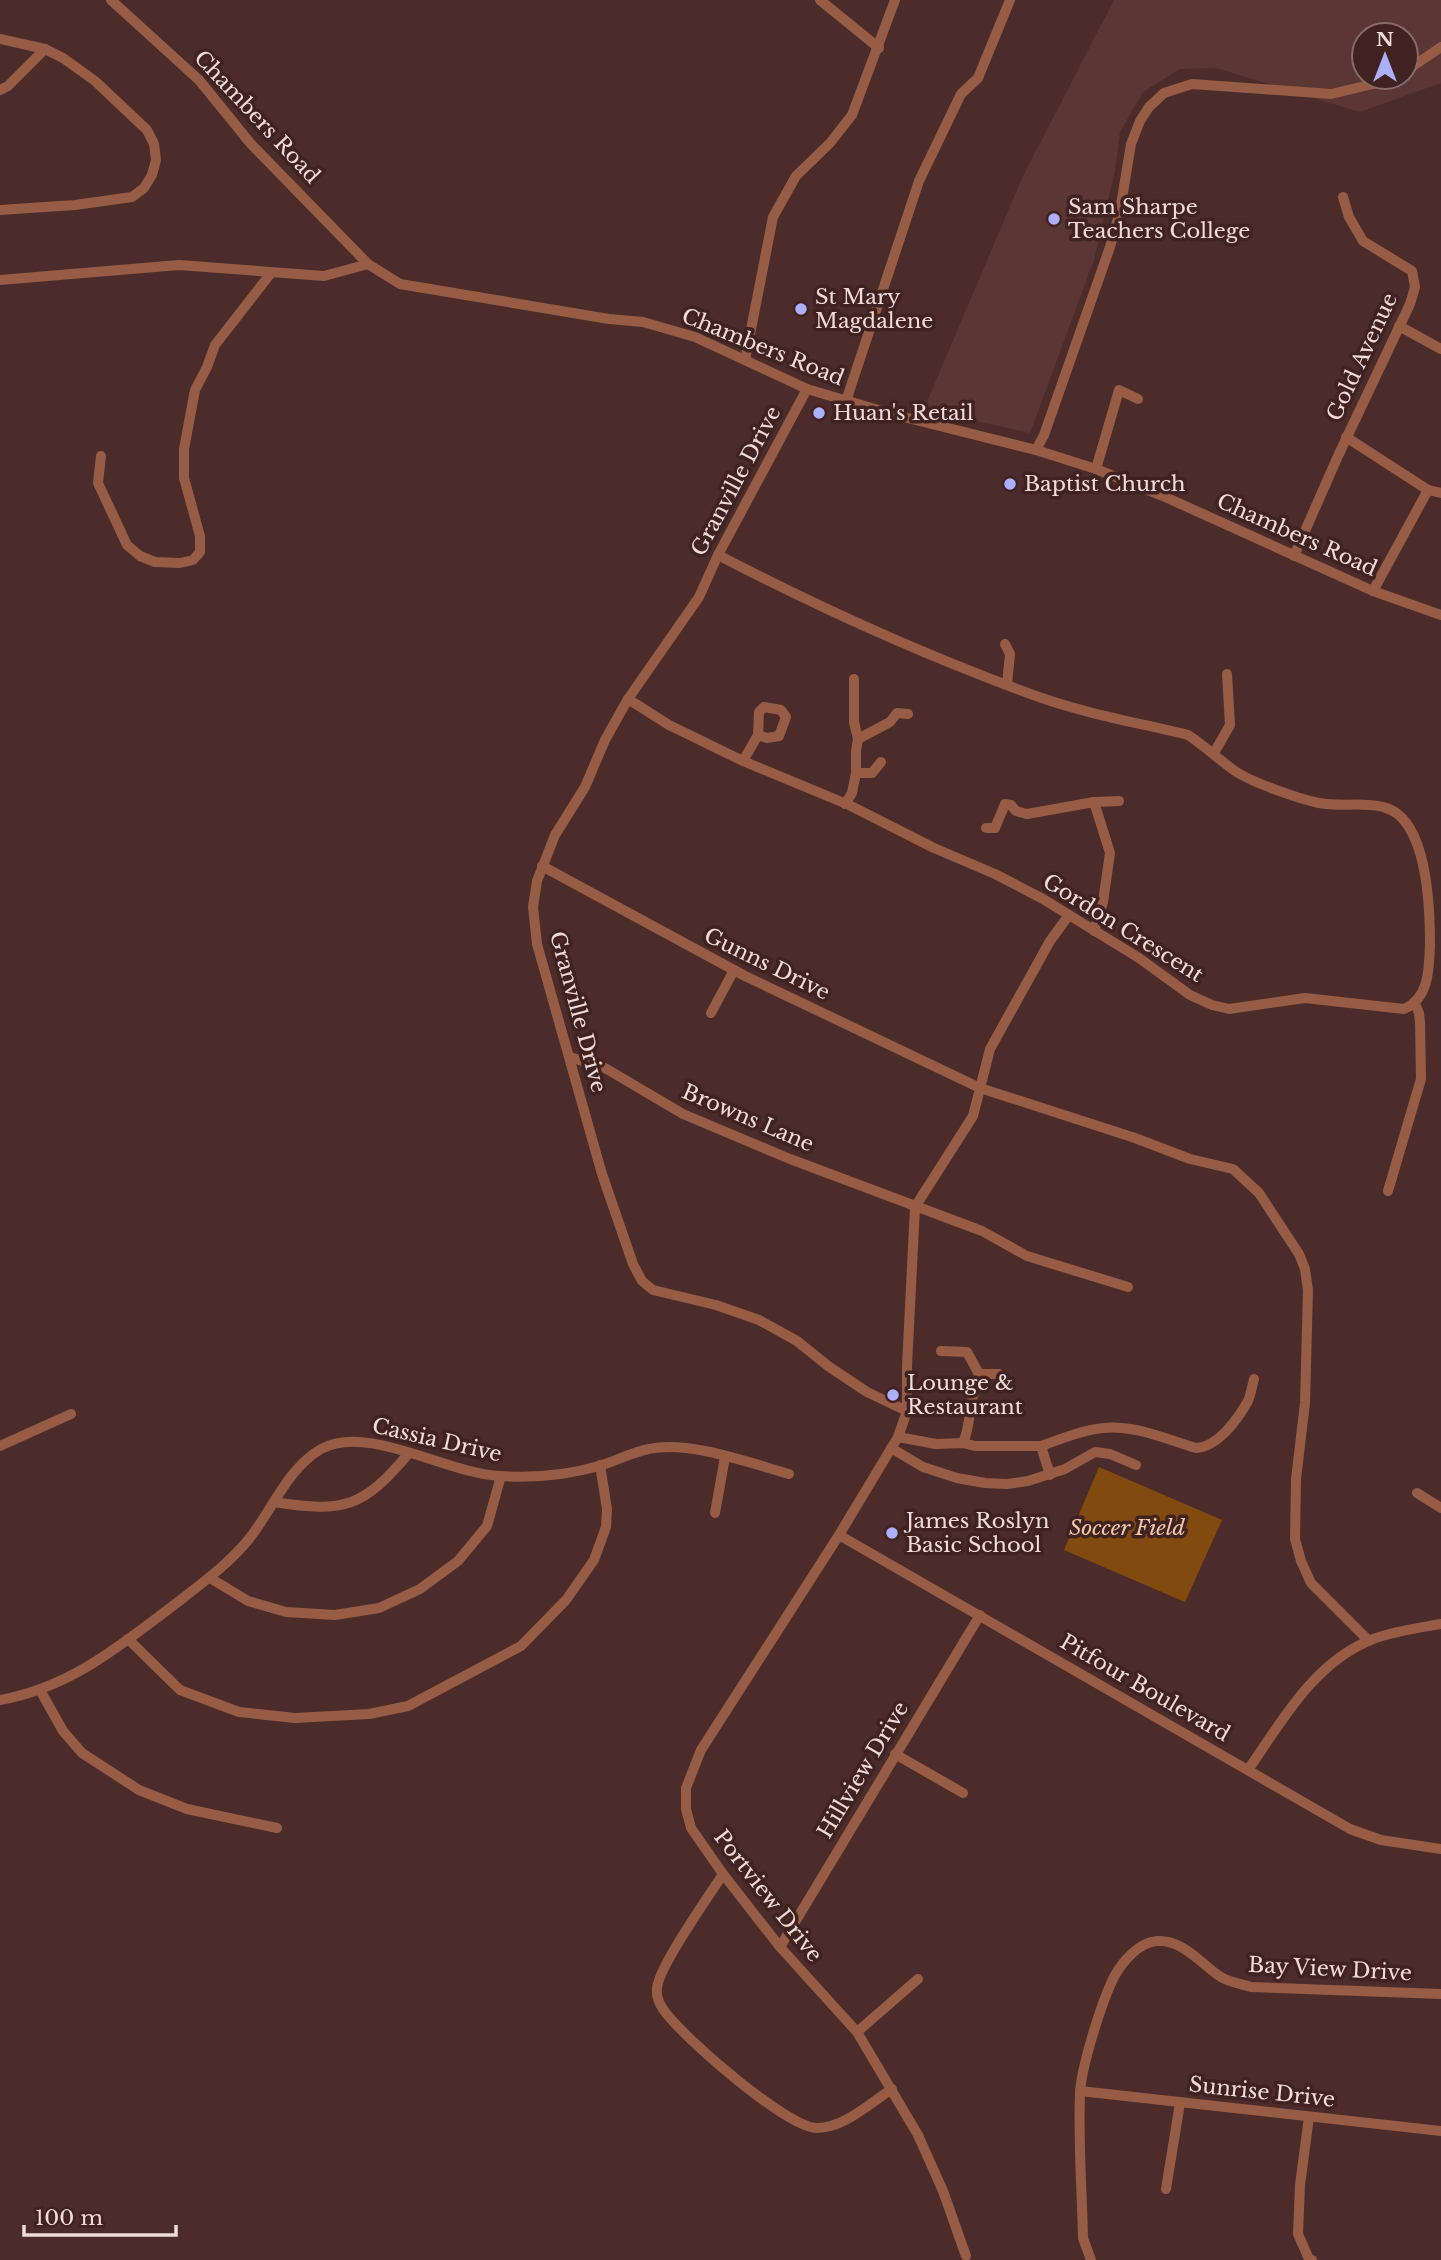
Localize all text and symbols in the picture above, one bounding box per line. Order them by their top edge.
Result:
north arrow [1350,21,1420,91]
text: N [1376,28,1394,51]
street label: Chambers Road [189,45,325,189]
place label: Sam Sharpe Teachers College [1068,194,1250,244]
marker: Sam Sharpe Teachers College [1046,211,1062,227]
place label: St Mary Magdalene [815,284,933,334]
street label: Gold Avenue [1321,289,1403,425]
marker: St Mary Magdalene [793,301,809,317]
street label: Chambers Road [678,303,848,391]
place label: Huan's Retail [833,400,974,426]
street label: Granville Drive [686,402,786,560]
marker: Huan's Retail [811,405,827,421]
place label: Baptist Church [1024,471,1185,497]
marker: Baptist Church [1002,476,1018,492]
street label: Chambers Road [1213,488,1381,582]
street label: Gordon Crescent [1038,868,1208,988]
street label: Gunns Drive [700,922,834,1006]
street label: Granville Drive [544,929,612,1095]
street label: Browns Lane [678,1079,818,1157]
place label: Lounge & Restaurant [907,1370,1023,1420]
marker: Lounge & Restaurant [885,1387,901,1403]
street label: Cassia Drive [370,1412,504,1468]
place label: James Roslyn Basic School [903,1508,1050,1558]
park label: Soccer Field [1069,1515,1186,1541]
marker: James Roslyn Basic School [884,1525,900,1541]
street label: Pitfour Boulevard [1055,1629,1235,1747]
street label: Hillview Drive [812,1697,914,1843]
street label: Portview Drive [708,1825,828,1967]
street label: Bay View Drive [1248,1952,1412,1986]
street label: Sunrise Drive [1188,2071,1336,2113]
scale bar [24,2194,177,2238]
text: 100 m [35,2205,103,2231]

